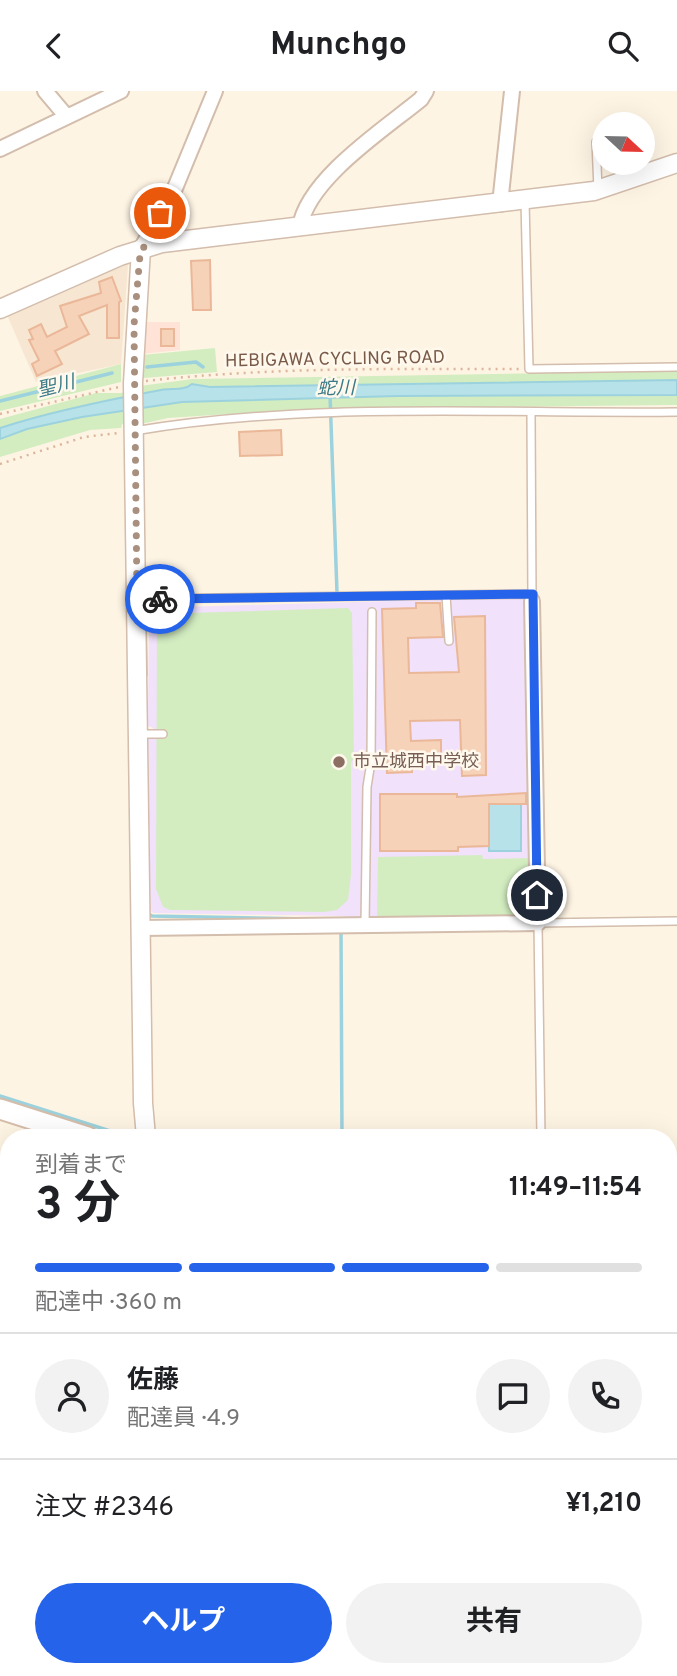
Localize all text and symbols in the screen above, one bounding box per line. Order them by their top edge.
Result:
text: Munchgo [270,26,407,66]
icon: back [35,27,73,65]
icon: search [604,27,642,65]
north arrow [592,112,654,175]
map controls [592,112,655,175]
pin [130,183,190,243]
icon: bag [141,194,179,232]
street label: HEBIGAWA CYCLING ROAD [225,347,445,373]
water label: 聖川 [35,370,79,403]
water label: 蛇川 [317,377,357,401]
courier [125,564,195,634]
icon: bike [141,580,179,618]
place label: 市立城西中学校 [353,751,479,774]
marker: 市立城西中学校 [331,754,347,770]
pin [507,865,567,925]
icon: home [518,876,556,914]
text: 到着まで [35,1152,127,1181]
text: 11:49–11:54 [509,1172,642,1205]
text: 3 分 [35,1177,120,1236]
text: 配達中 · 360 m [35,1289,182,1318]
button: person [35,1359,109,1433]
button: chat [476,1359,550,1433]
button: phone [568,1359,642,1433]
text: 佐藤 [127,1365,179,1398]
text: 配達員 · 4.9 [127,1405,240,1434]
text: ¥1,210 [566,1488,642,1521]
text: 注文 #2346 [35,1492,174,1525]
button: ヘルプ [35,1583,332,1663]
button: 共有 [346,1583,642,1663]

